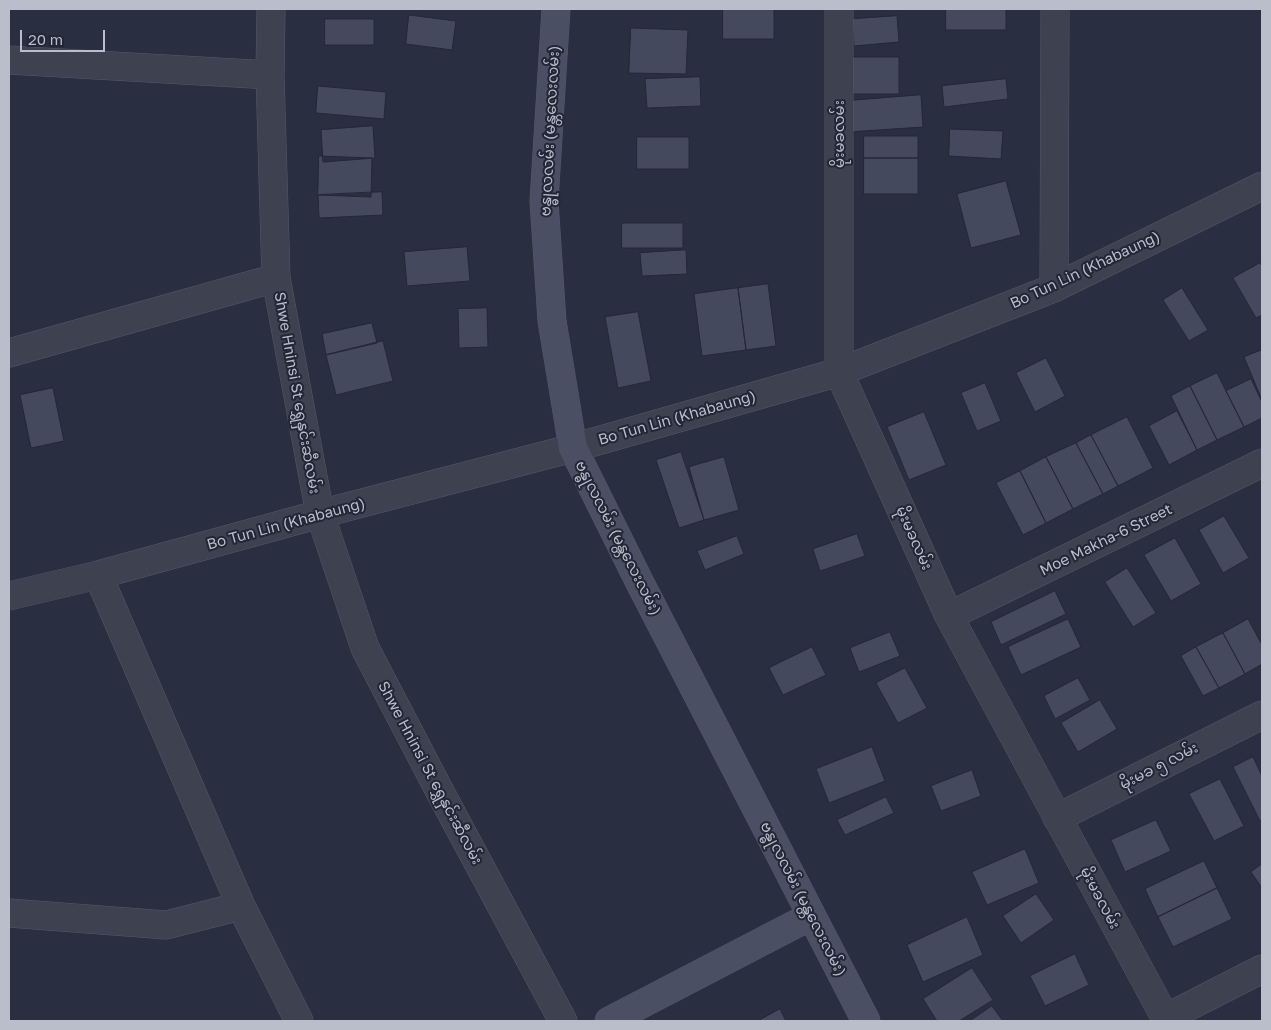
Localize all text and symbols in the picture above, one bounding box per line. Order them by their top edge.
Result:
scale bar [22,20,108,52]
text: 20 m [28,30,63,48]
street label: ဗန္ဓုလလမ်း (မန္တလေးလမ်း) [537,45,563,217]
street label: မိုးမခလမ်း [830,100,848,168]
street label: Bo Tun Lin (Khabaung) [1007,227,1163,313]
street label: Shwe Hninsi St ရွှေနှင်းဆီလမ်း [270,291,324,495]
street label: Bo Tun Lin (Khabaung) [596,387,758,449]
street label: ဗန္ဓုလလမ်း (မန္တလေးလမ်း) [571,458,665,618]
street label: Bo Tun Lin (Khabaung) [205,494,367,554]
street label: Moe Makha-6 Street [1037,500,1175,580]
street label: မိုးမခလမ်း [892,503,936,573]
street label: Shwe Hninsi St ရွှေနှင်းဆီလမ်း [374,678,486,868]
street label: မိုးမခ ၅ လမ်း [1117,739,1201,793]
street label: ဗန္ဓုလလမ်း (မန္တလေးလမ်း) [756,819,850,979]
street label: မိုးမခလမ်း [1076,864,1124,932]

